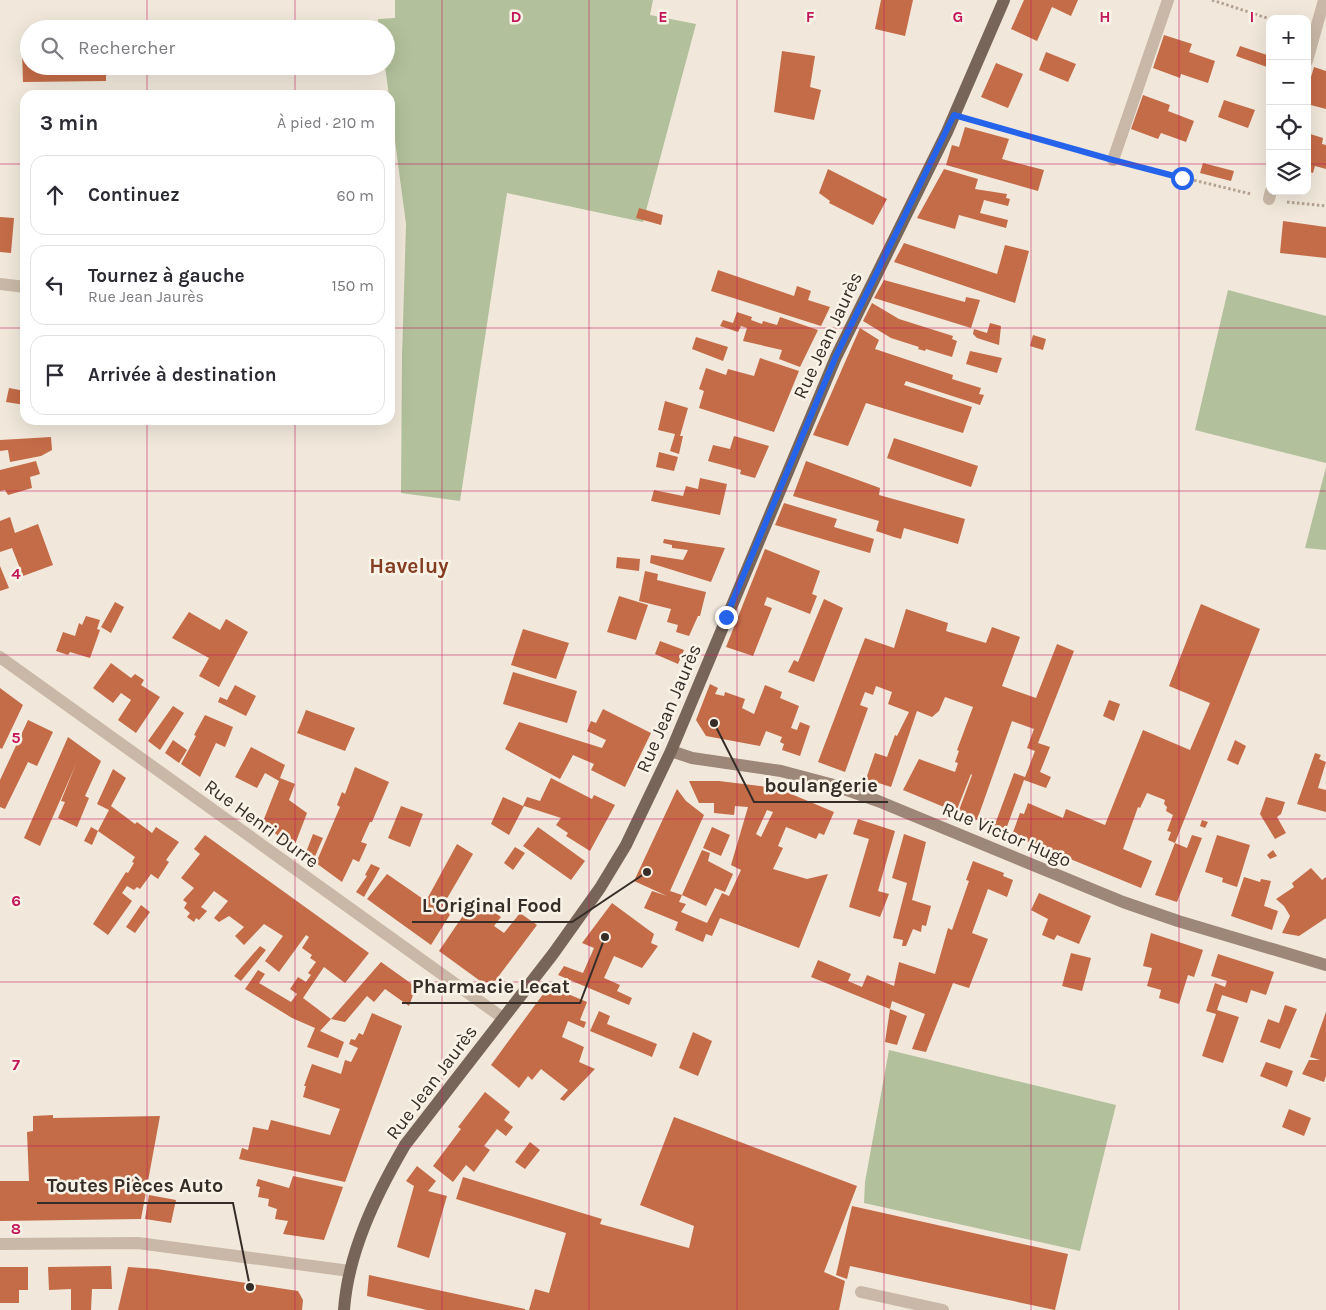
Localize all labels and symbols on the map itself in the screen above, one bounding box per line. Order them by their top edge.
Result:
text: D [511,7,522,26]
text: E [658,7,668,26]
text: F [806,7,815,26]
text: G [953,7,963,26]
text: H [1099,7,1111,26]
text: I [1250,7,1254,26]
route start [1171,167,1194,190]
street label: Rue Jean Jaurès [789,268,867,402]
district label: Haveluy [369,554,449,578]
text: 4 [11,564,21,583]
route end [715,606,738,629]
street label: Rue Jean Jaurès [632,641,706,776]
text: 5 [11,728,21,747]
callout: boulangerie [754,767,888,802]
text: boulangerie [764,774,878,797]
street label: Rue Henri Durre [200,775,323,873]
street label: Rue Victor Hugo [939,798,1074,872]
callout: L'Original Food [412,887,572,922]
text: 6 [11,891,21,910]
text: L'Original Food [422,894,562,917]
callout: Pharmacie Lecat [402,968,580,1003]
text: Pharmacie Lecat [412,975,570,998]
street label: Rue Jean Jaurès [382,1021,482,1144]
text: 7 [12,1055,20,1074]
callout: Toutes Pièces Auto [37,1168,233,1203]
text: Toutes Pièces Auto [47,1174,223,1197]
text: 8 [11,1219,21,1238]

